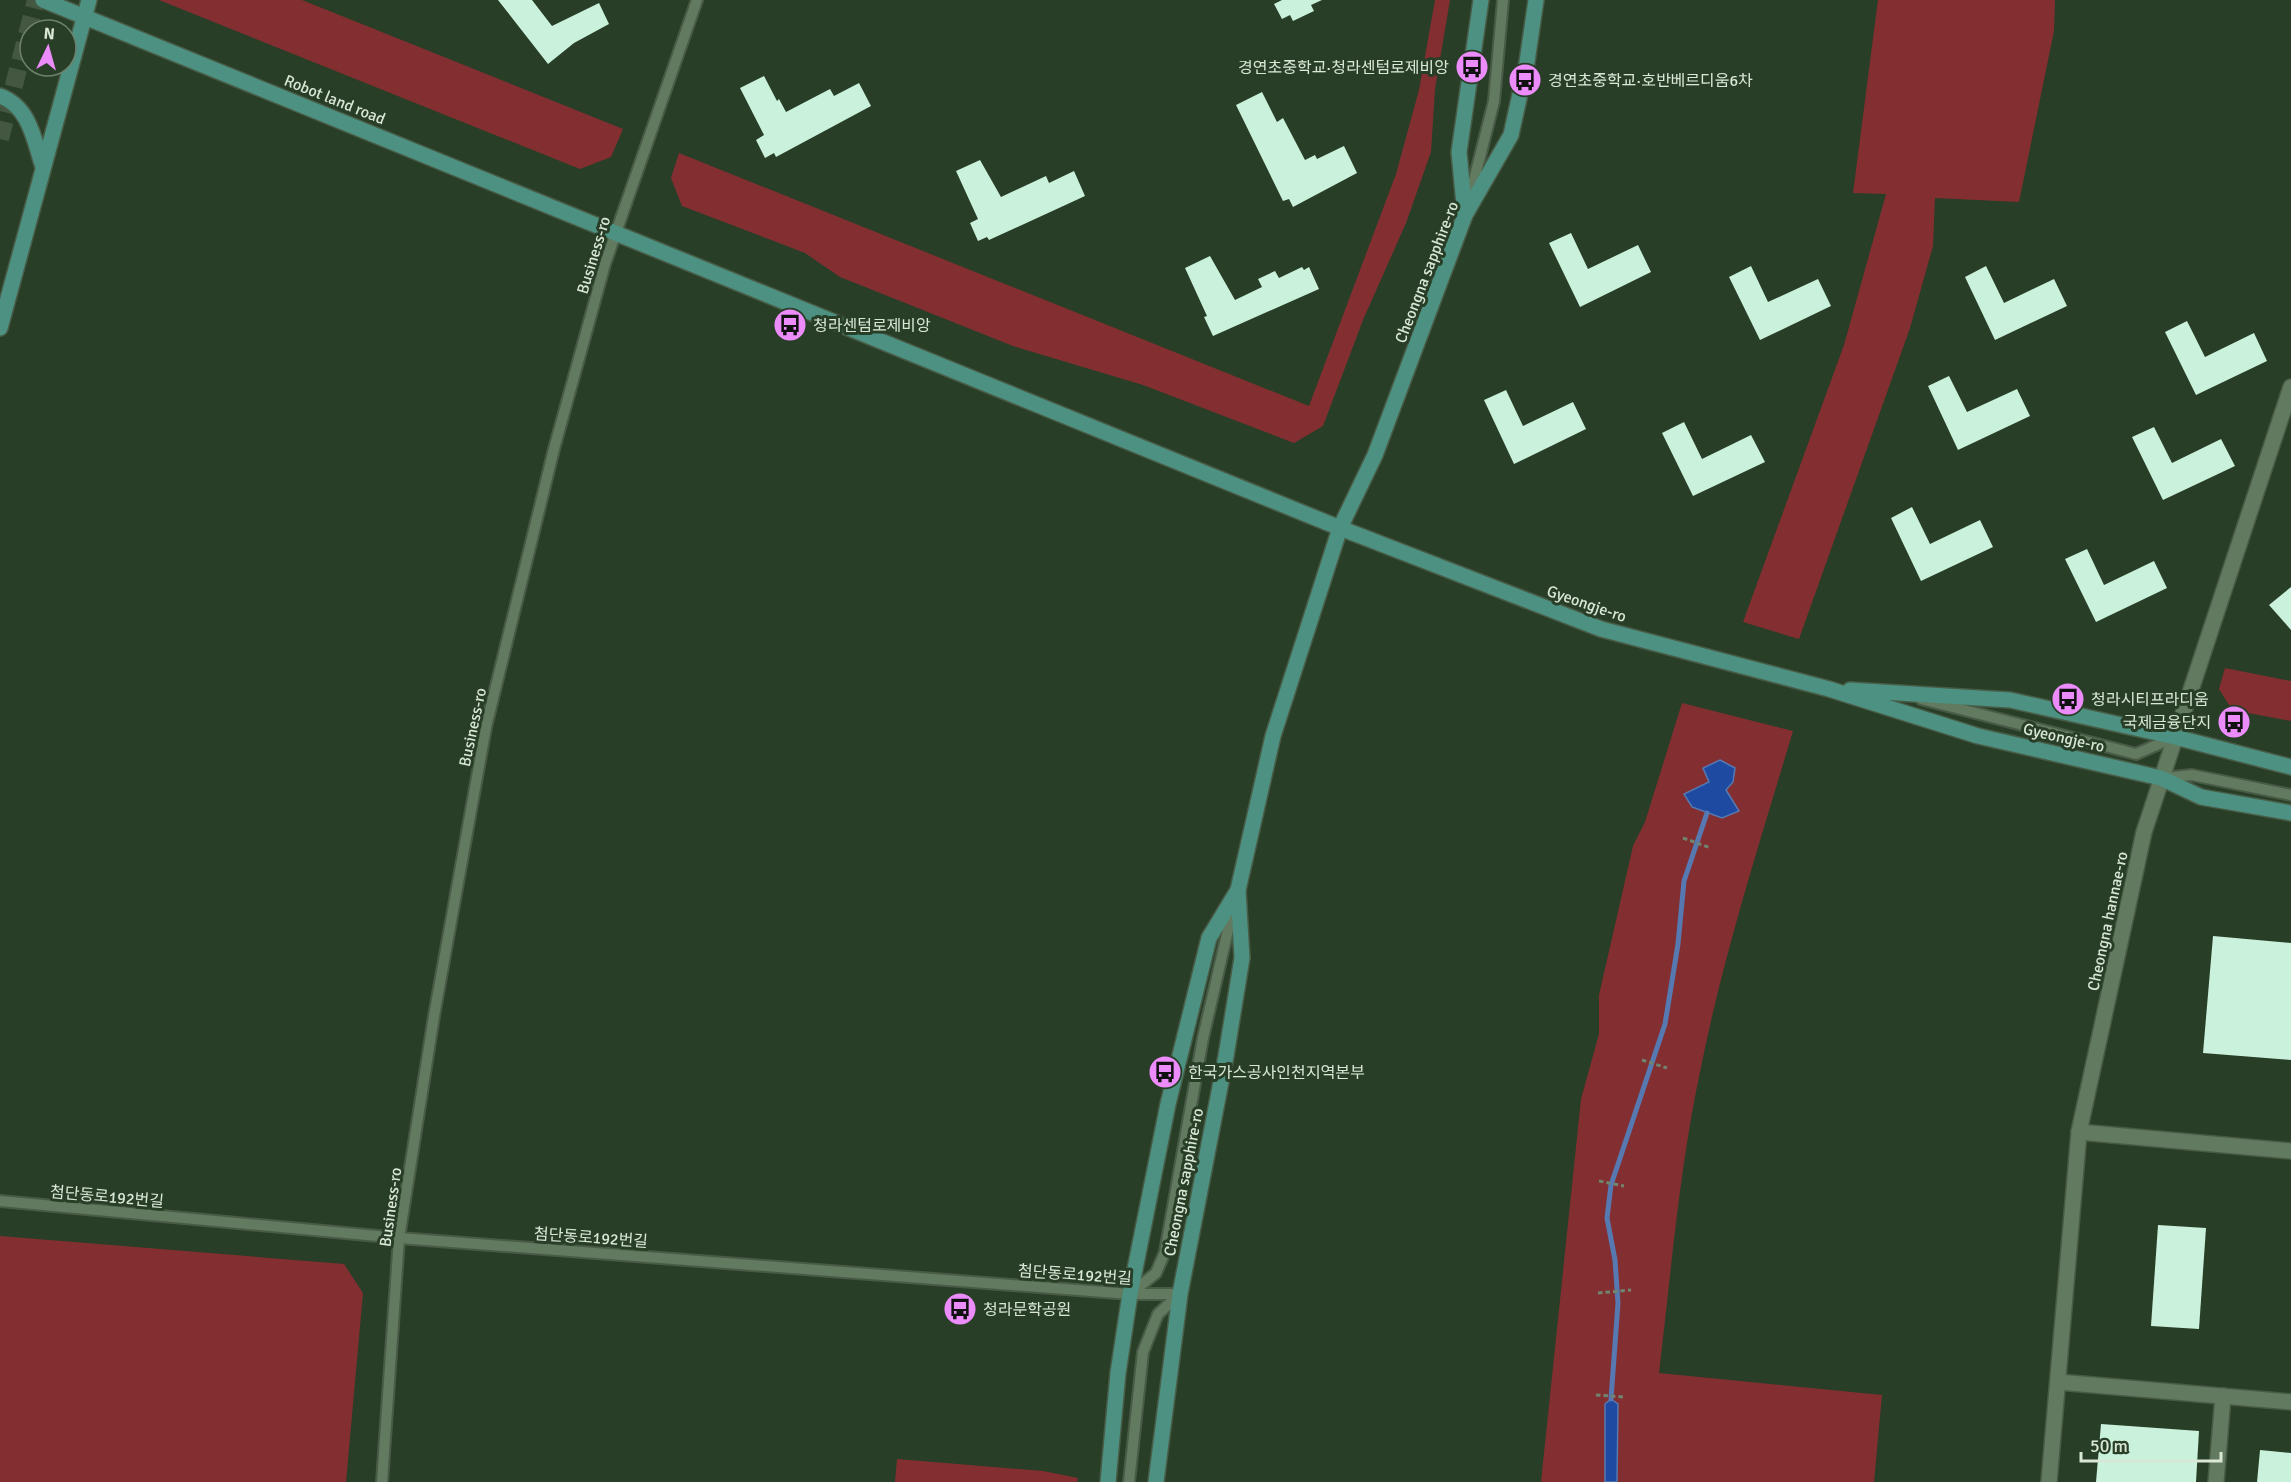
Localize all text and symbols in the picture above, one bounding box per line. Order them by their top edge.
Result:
north arrow [18,18,78,78]
text: N [43,24,56,45]
bus stop icon: 경연초중학교·청라센텀로제비앙 [1454,49,1490,85]
place label: 경연초중학교·청라센텀로제비앙 [1238,58,1449,78]
bus stop icon: 경연초중학교·호반베르디움6차 [1507,62,1543,98]
street label: Robot land road [281,71,388,129]
place label: 경연초중학교·호반베르디움6차 [1548,71,1753,91]
street label: Cheongna sapphire-ro [1391,199,1463,346]
street label: Business-ro [573,214,615,296]
bus stop icon: 청라센텀로제비앙 [772,307,808,343]
place label: 청라센텀로제비앙 [813,316,931,336]
street label: Gyeongje-ro [1544,581,1629,627]
bus stop icon: 청라시티프라디움 [2050,681,2086,717]
street label: Business-ro [455,686,491,768]
place label: 청라시티프라디움 [2091,690,2209,710]
bus stop icon: 국제금융단지 [2216,704,2252,740]
place label: 국제금융단지 [2123,713,2211,733]
street label: Gyeongje-ro [2021,719,2106,757]
street label: Cheongna hannae-ro [2083,850,2133,993]
bus stop icon: 한국가스공사인천지역본부 [1147,1054,1183,1090]
place label: 한국가스공사인천지역본부 [1188,1063,1365,1083]
street label: Cheongna sapphire-ro [1160,1106,1208,1258]
street label: Business-ro [376,1166,406,1248]
street label: 첨단동로192번길 [49,1182,165,1212]
street label: 첨단동로192번길 [533,1224,649,1252]
street label: 첨단동로192번길 [1017,1261,1133,1289]
bus stop icon: 청라문학공원 [942,1291,978,1327]
place label: 청라문학공원 [983,1300,1071,1320]
scale bar [2081,1425,2220,1463]
text: 50 m [2090,1435,2128,1457]

